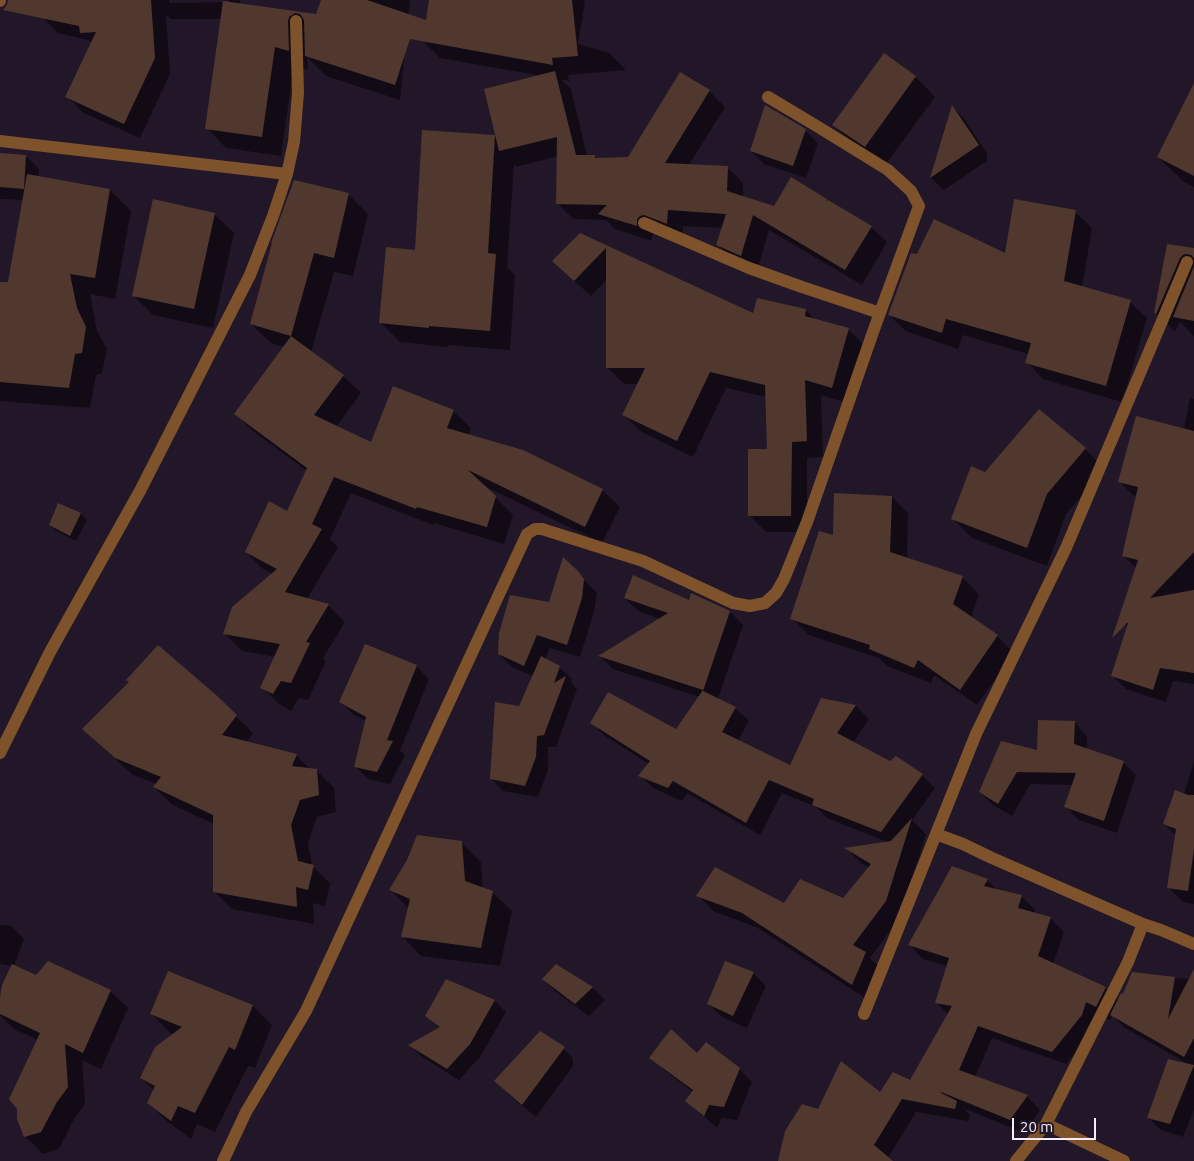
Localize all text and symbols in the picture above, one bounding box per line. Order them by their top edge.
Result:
scale bar [1014,1108,1098,1140]
text: 20 m [1020,1118,1053,1135]

